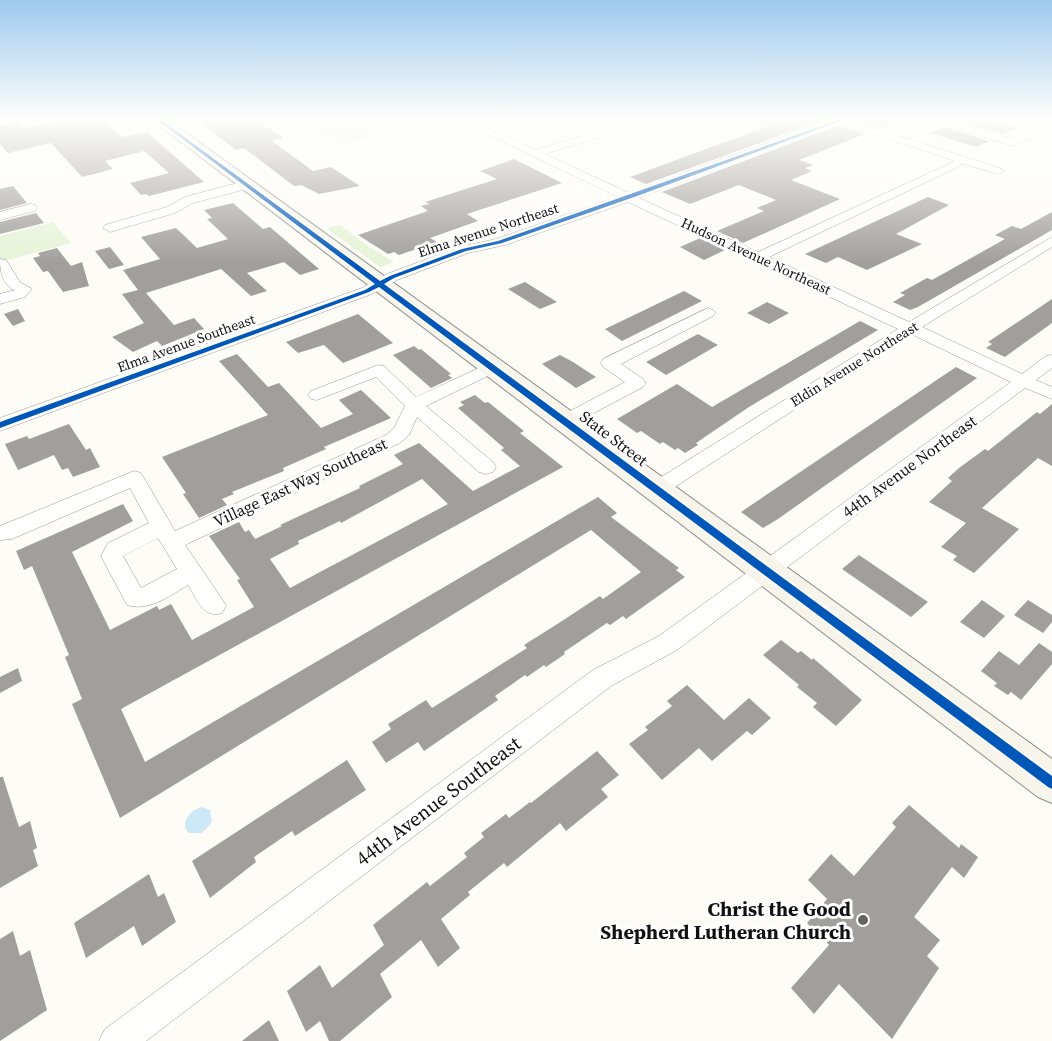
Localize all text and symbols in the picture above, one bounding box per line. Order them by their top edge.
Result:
street label: Elma Avenue Northeast [415,198,561,262]
street label: Hudson Avenue Northeast [678,212,835,300]
street label: Elma Avenue Southeast [114,309,258,377]
street label: Eldin Avenue Northeast [786,316,922,412]
street label: State Street [576,405,653,471]
street label: 44th Avenue Northeast [837,409,981,522]
street label: Village East Way Southeast [210,432,391,532]
street label: 44th Avenue Southeast [350,729,527,872]
place label: Christ the Good Shepherd Lutheran Church [600,895,851,946]
marker: Christ the Good Shepherd Lutheran Church [856,913,870,927]

